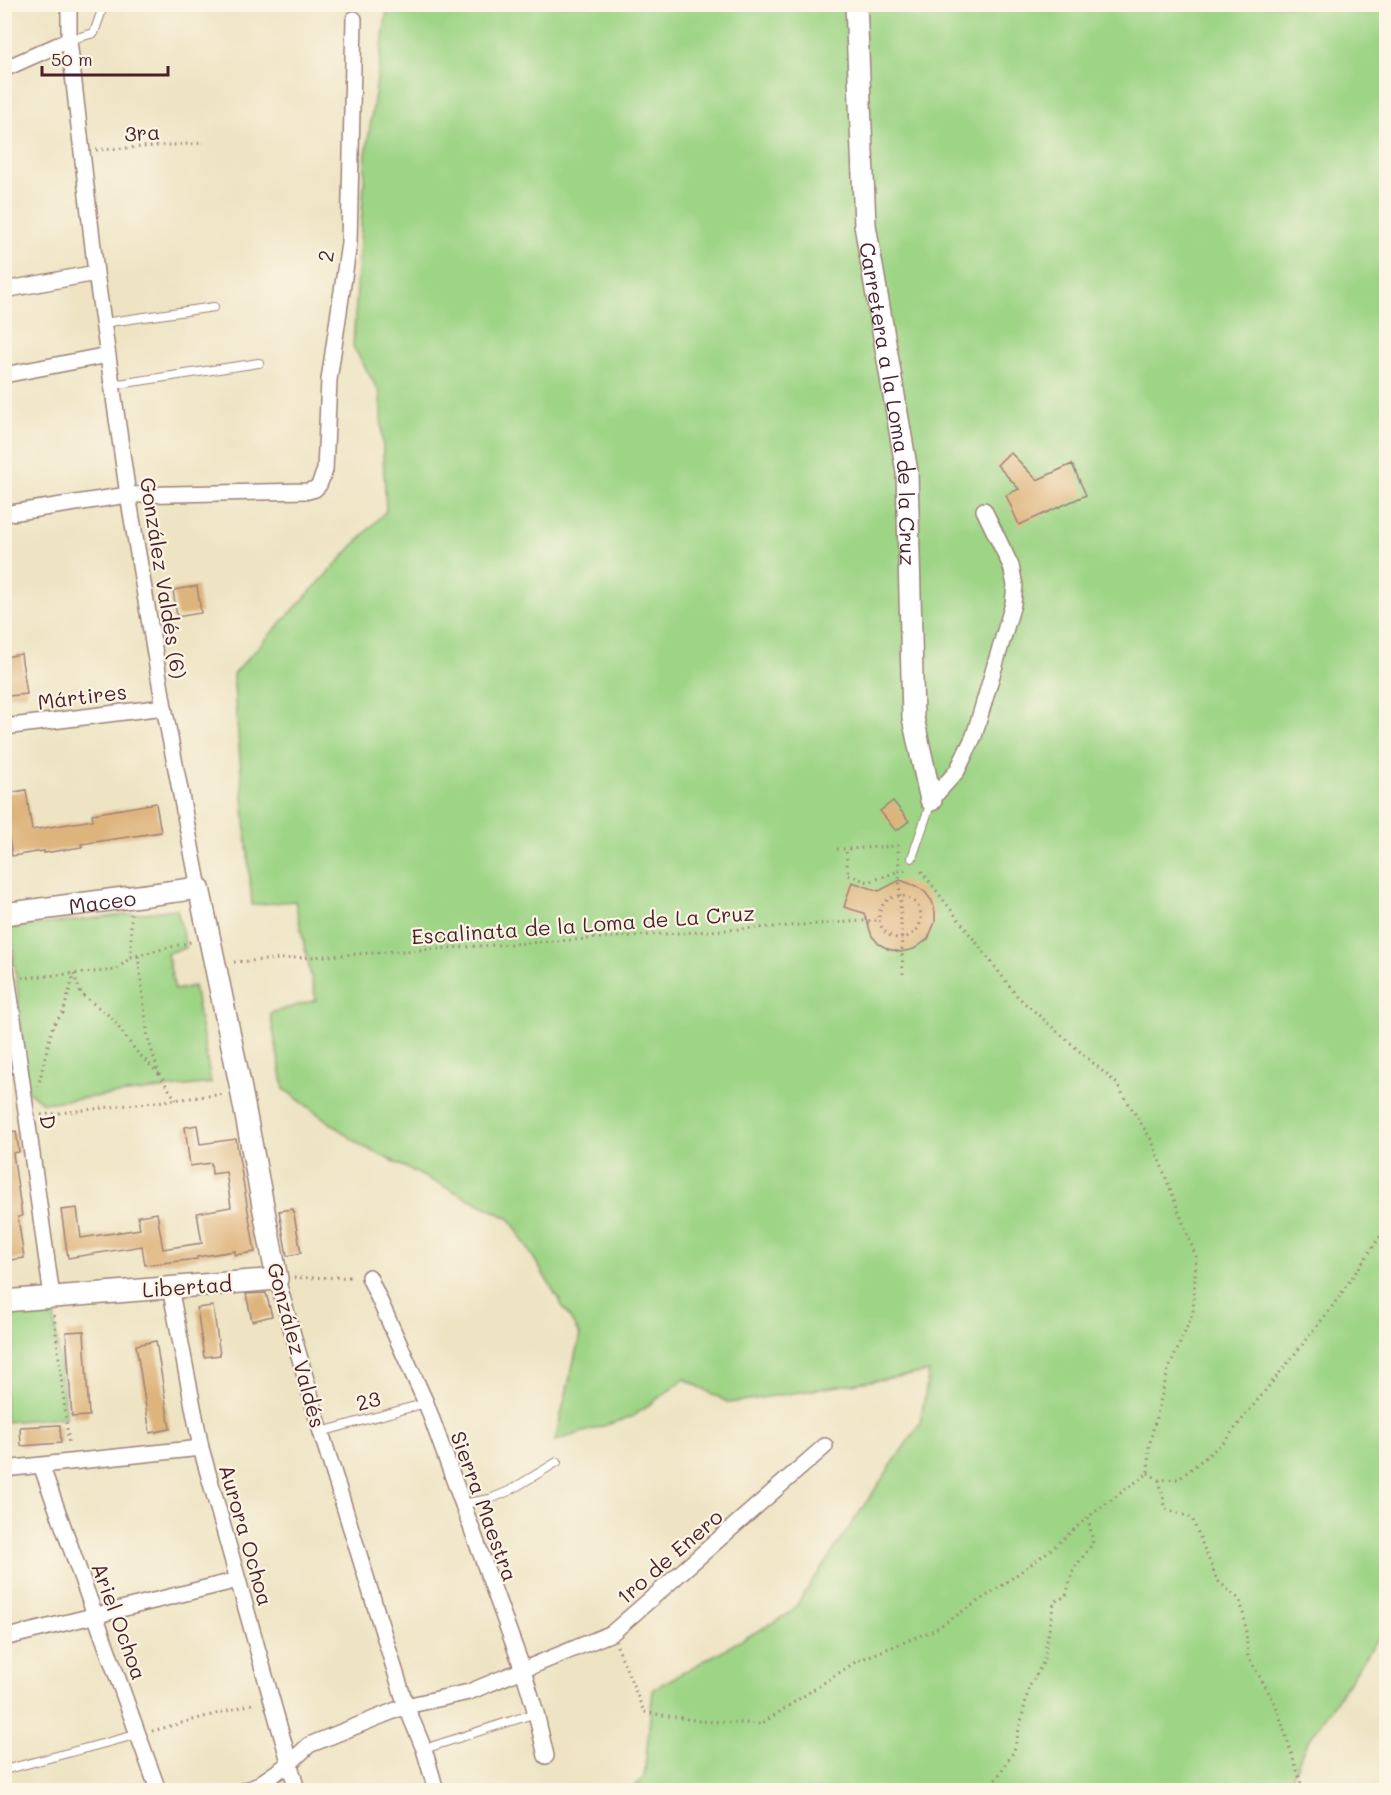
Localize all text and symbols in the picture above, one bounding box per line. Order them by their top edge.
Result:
scale bar [42,39,168,77]
text: 50 m [51,47,93,71]
street label: 3ra [123,117,161,147]
street label: Carretera a la Loma de la Cruz [855,240,923,566]
street label: 2 [311,248,339,264]
street label: González Valdés (6) [135,475,193,681]
street label: Mártires [36,677,128,715]
street label: Maceo [67,883,137,919]
street label: Escalinata de la Loma de La Cruz [411,899,755,949]
street label: D [35,1113,63,1131]
street label: González Valdés [262,1259,332,1431]
street label: Libertad [141,1269,233,1303]
street label: 23 [353,1384,383,1416]
street label: Sierra Maestra [445,1427,525,1585]
street label: Aurora Ochoa [214,1461,280,1609]
street label: 1ro de Enero [610,1503,728,1609]
street label: Ariel Ochoa [86,1559,154,1683]

